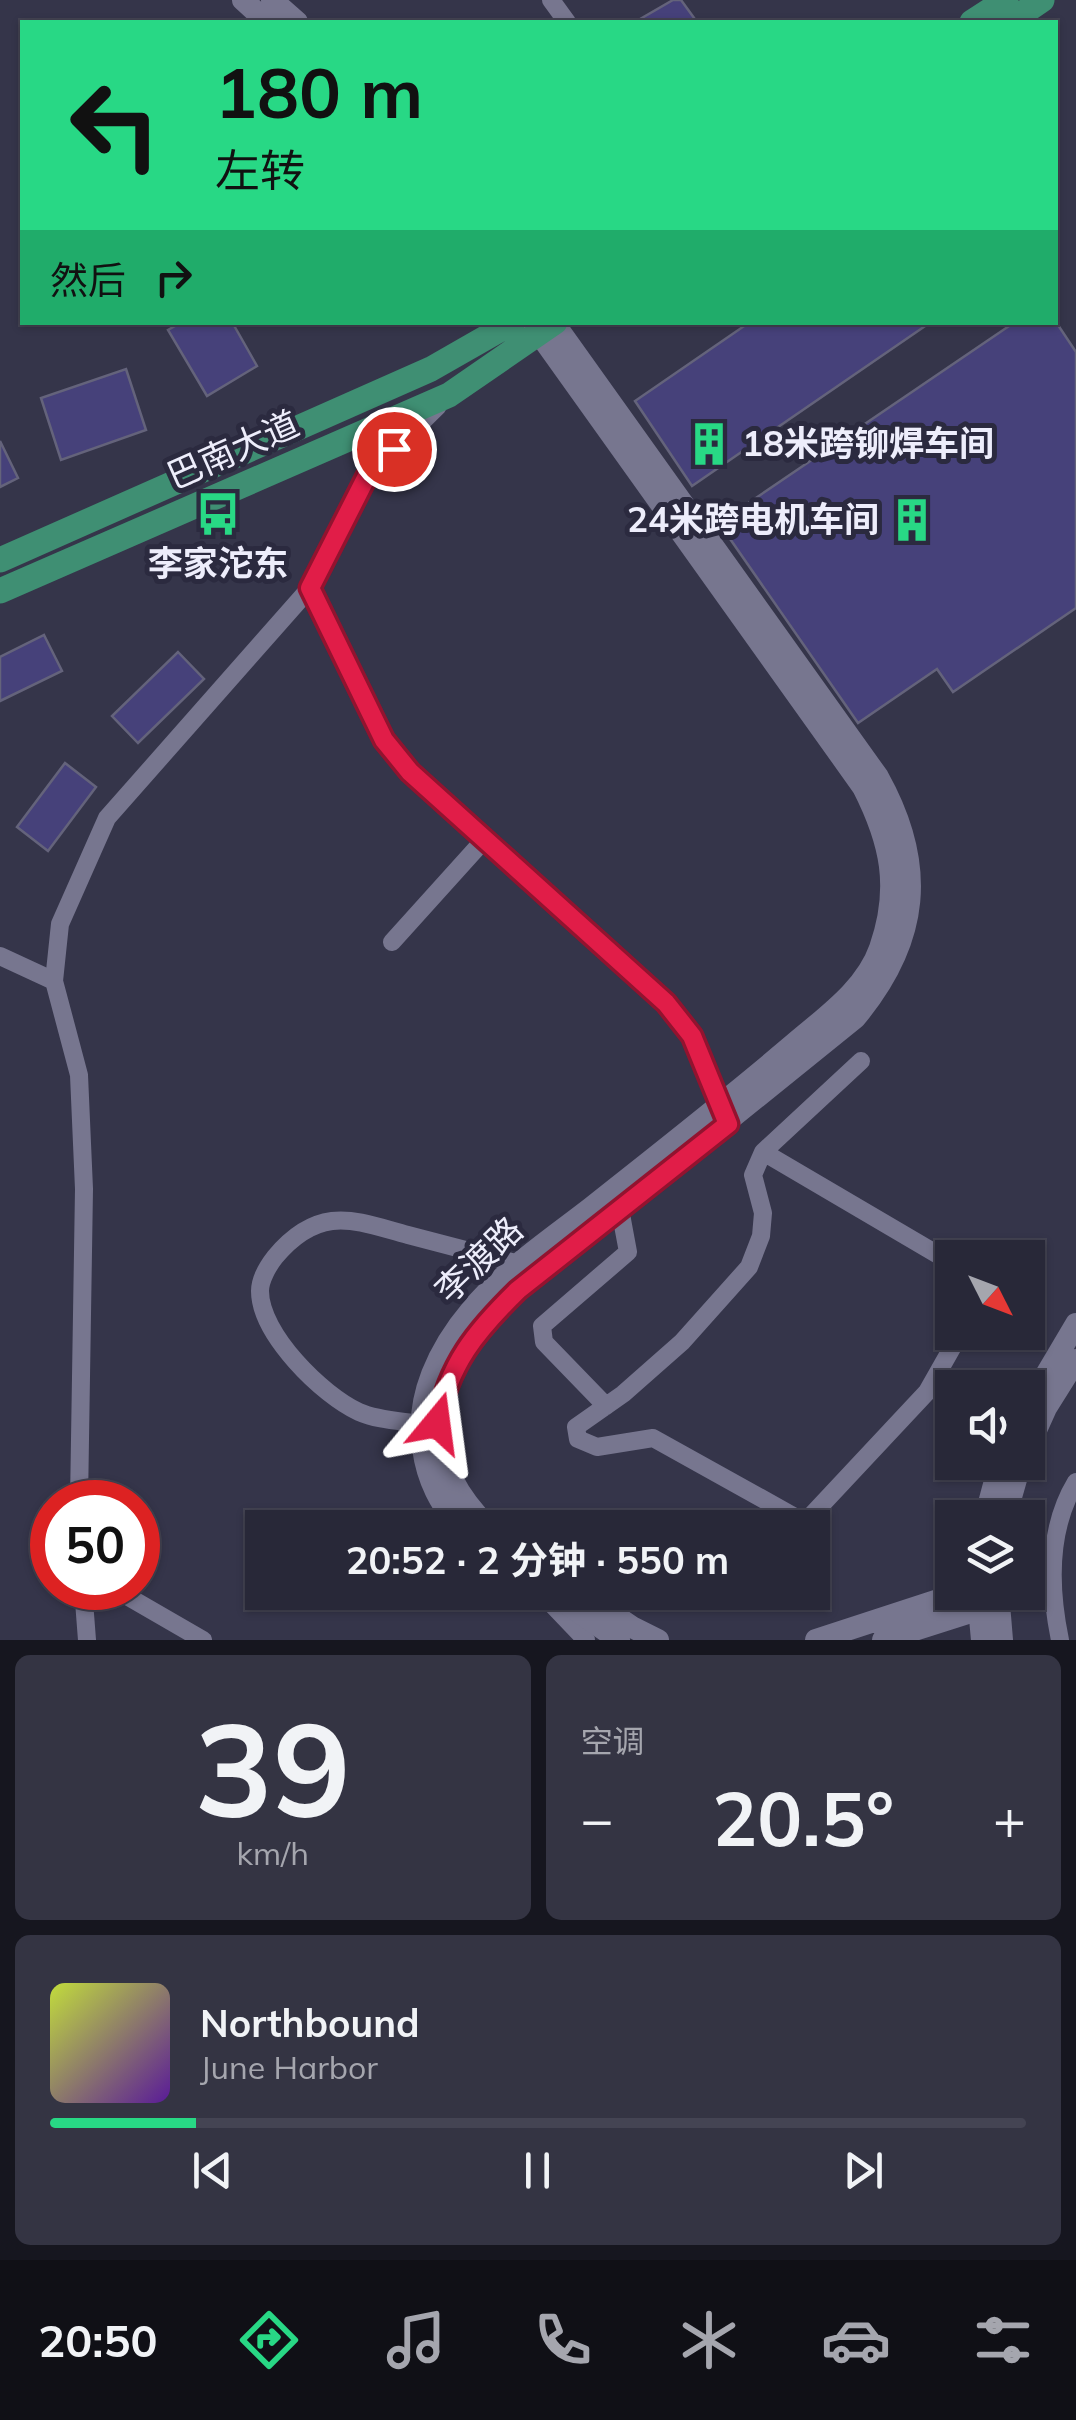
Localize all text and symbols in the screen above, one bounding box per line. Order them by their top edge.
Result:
text: 180 m [215,48,423,136]
icon: left [50,60,180,190]
text: 左转 [215,142,305,198]
icon: right [146,250,201,305]
text: 然后 [50,256,126,304]
street label: 巴南大道 [160,401,305,498]
pin [352,407,437,492]
building icon: 18米跨铆焊车间 [685,420,733,468]
place label: 18米跨铆焊车间 [742,421,994,465]
icon: arrive [367,422,422,477]
bus stop icon: 李家沱东 [194,490,242,538]
building icon: 24米跨电机车间 [888,496,936,544]
place label: 24米跨电机车间 [627,497,879,541]
place label: 李家沱东 [148,541,288,585]
street label: 李渡路 [425,1207,531,1312]
north arrow [935,1240,1045,1350]
map controls [935,1240,1045,1610]
button: sound [935,1370,1045,1480]
position arrow [385,1371,489,1475]
speed limit sign: 50 [30,1480,160,1610]
button: layers [935,1500,1045,1610]
text: 20:52 · 2 分钟 · 550 m [346,1536,729,1584]
text: 39 [195,1686,351,1850]
text: 空调 [581,1721,645,1761]
text: 20.5° [712,1771,894,1865]
text: − [581,1784,614,1853]
text: + [993,1784,1026,1853]
text: km/h [237,1833,309,1873]
text: Northbound [200,1999,420,2047]
text: June Harbor [200,2047,378,2087]
icon: previous [185,2143,240,2198]
icon: pause [510,2143,565,2198]
icon: next [836,2143,891,2198]
icon: directions [234,2305,304,2375]
icon: music [381,2305,451,2375]
icon: phone [528,2305,598,2375]
icon: climate [674,2305,744,2375]
icon: car [821,2305,891,2375]
icon: filters [968,2305,1038,2375]
text: 20:50 [38,2312,158,2368]

